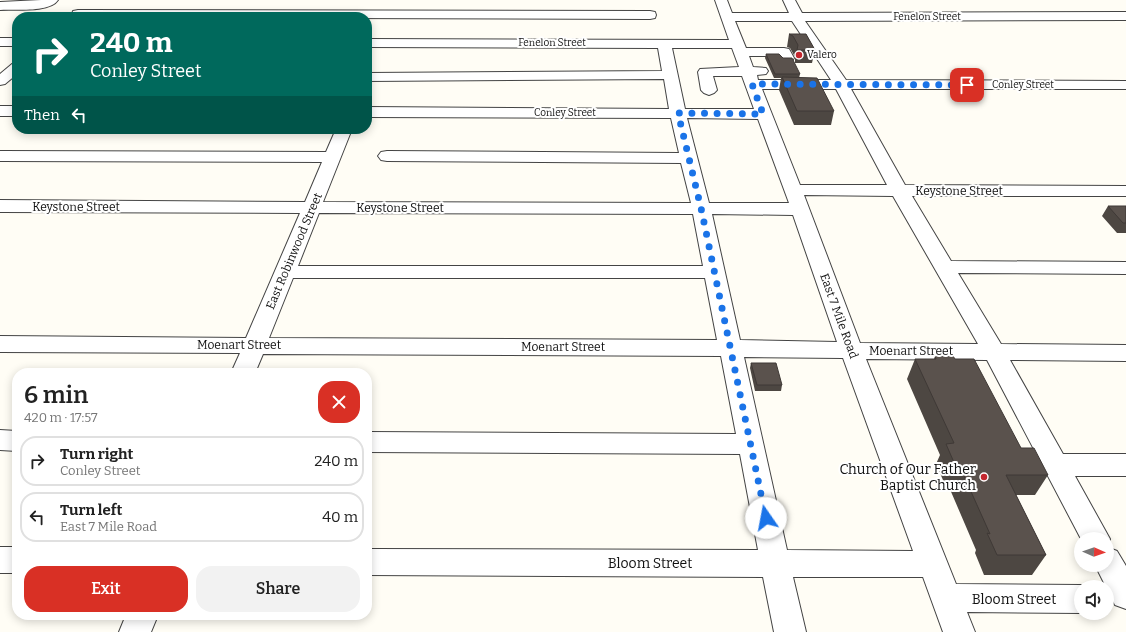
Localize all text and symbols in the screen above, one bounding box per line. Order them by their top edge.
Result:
street label: Fenelon Street [893,11,961,23]
text: 240 m [90,26,172,59]
icon: right [24,28,76,80]
street label: Fenelon Street [518,37,586,49]
place label: Valero [807,49,837,61]
marker: Valero [794,50,804,60]
text: Conley Street [90,60,201,82]
pin [950,68,984,102]
icon: arrive [956,74,978,96]
street label: Conley Street [992,79,1054,91]
icon: left [68,104,90,126]
text: Then [24,106,60,124]
street label: Conley Street [534,107,596,119]
street label: Keystone Street [915,184,1003,198]
street label: East Robinwood Street [263,190,325,311]
street label: Keystone Street [32,200,120,214]
street label: Keystone Street [356,201,444,215]
street label: East 7 Mile Road [817,272,861,360]
street label: Moenart Street [197,338,282,352]
street label: Moenart Street [521,340,606,354]
street label: Moenart Street [869,344,954,358]
text: 6 min [24,381,88,409]
button: close [318,381,360,423]
text: 420 m · 17:57 [24,410,98,425]
text: Turn right [60,445,133,463]
icon: right [26,450,48,472]
text: 240 m [314,452,358,470]
place label: Church of Our Father Baptist Church [839,461,976,494]
text: Conley Street [60,463,141,478]
marker: Church of Our Father Baptist Church [979,472,989,482]
position arrow [745,497,787,539]
text: Turn left [60,501,122,519]
icon: left [26,506,48,528]
text: 40 m [322,508,358,526]
text: East 7 Mile Road [60,519,157,534]
north arrow [1074,532,1114,572]
map controls [1074,532,1114,620]
street label: Bloom Street [608,555,692,572]
button: Exit [24,566,188,612]
button: Share [196,566,360,612]
button: sound [1074,580,1114,620]
street label: Bloom Street [972,591,1056,608]

